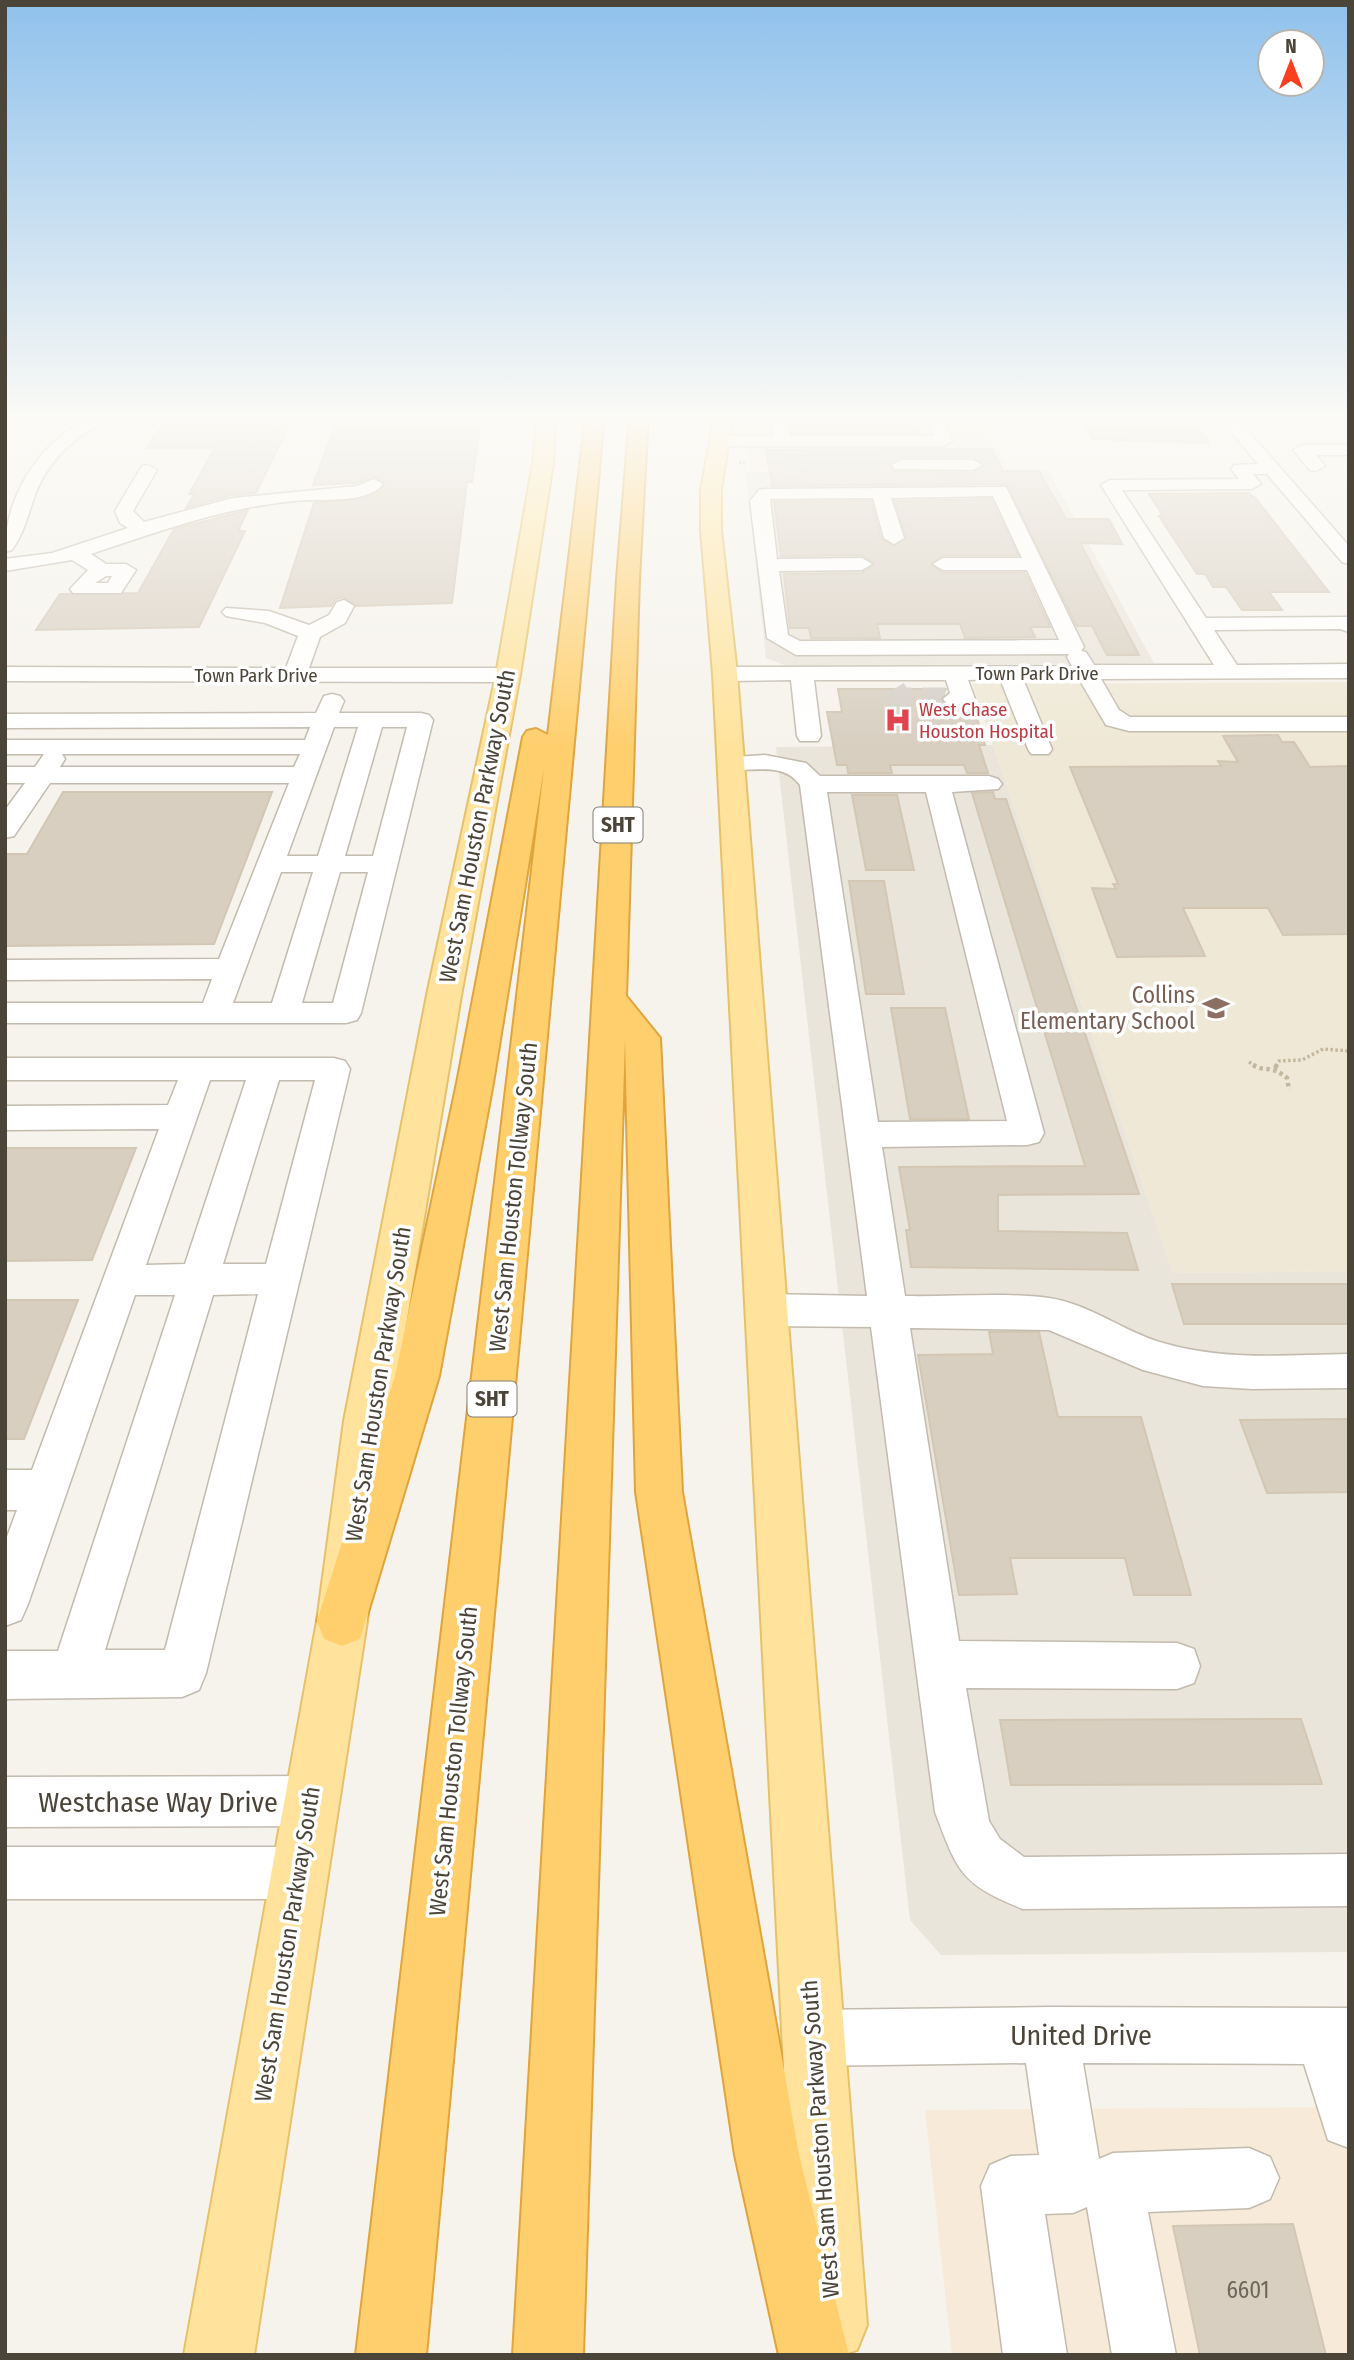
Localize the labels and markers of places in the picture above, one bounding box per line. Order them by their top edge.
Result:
place label: West Chase Houston Hospital [919,698,1054,743]
hospital icon: West Chase Houston Hospital [883,705,913,735]
place label: Collins Elementary School [1020,981,1195,1035]
school or university icon: Collins Elementary School [1201,993,1231,1023]

